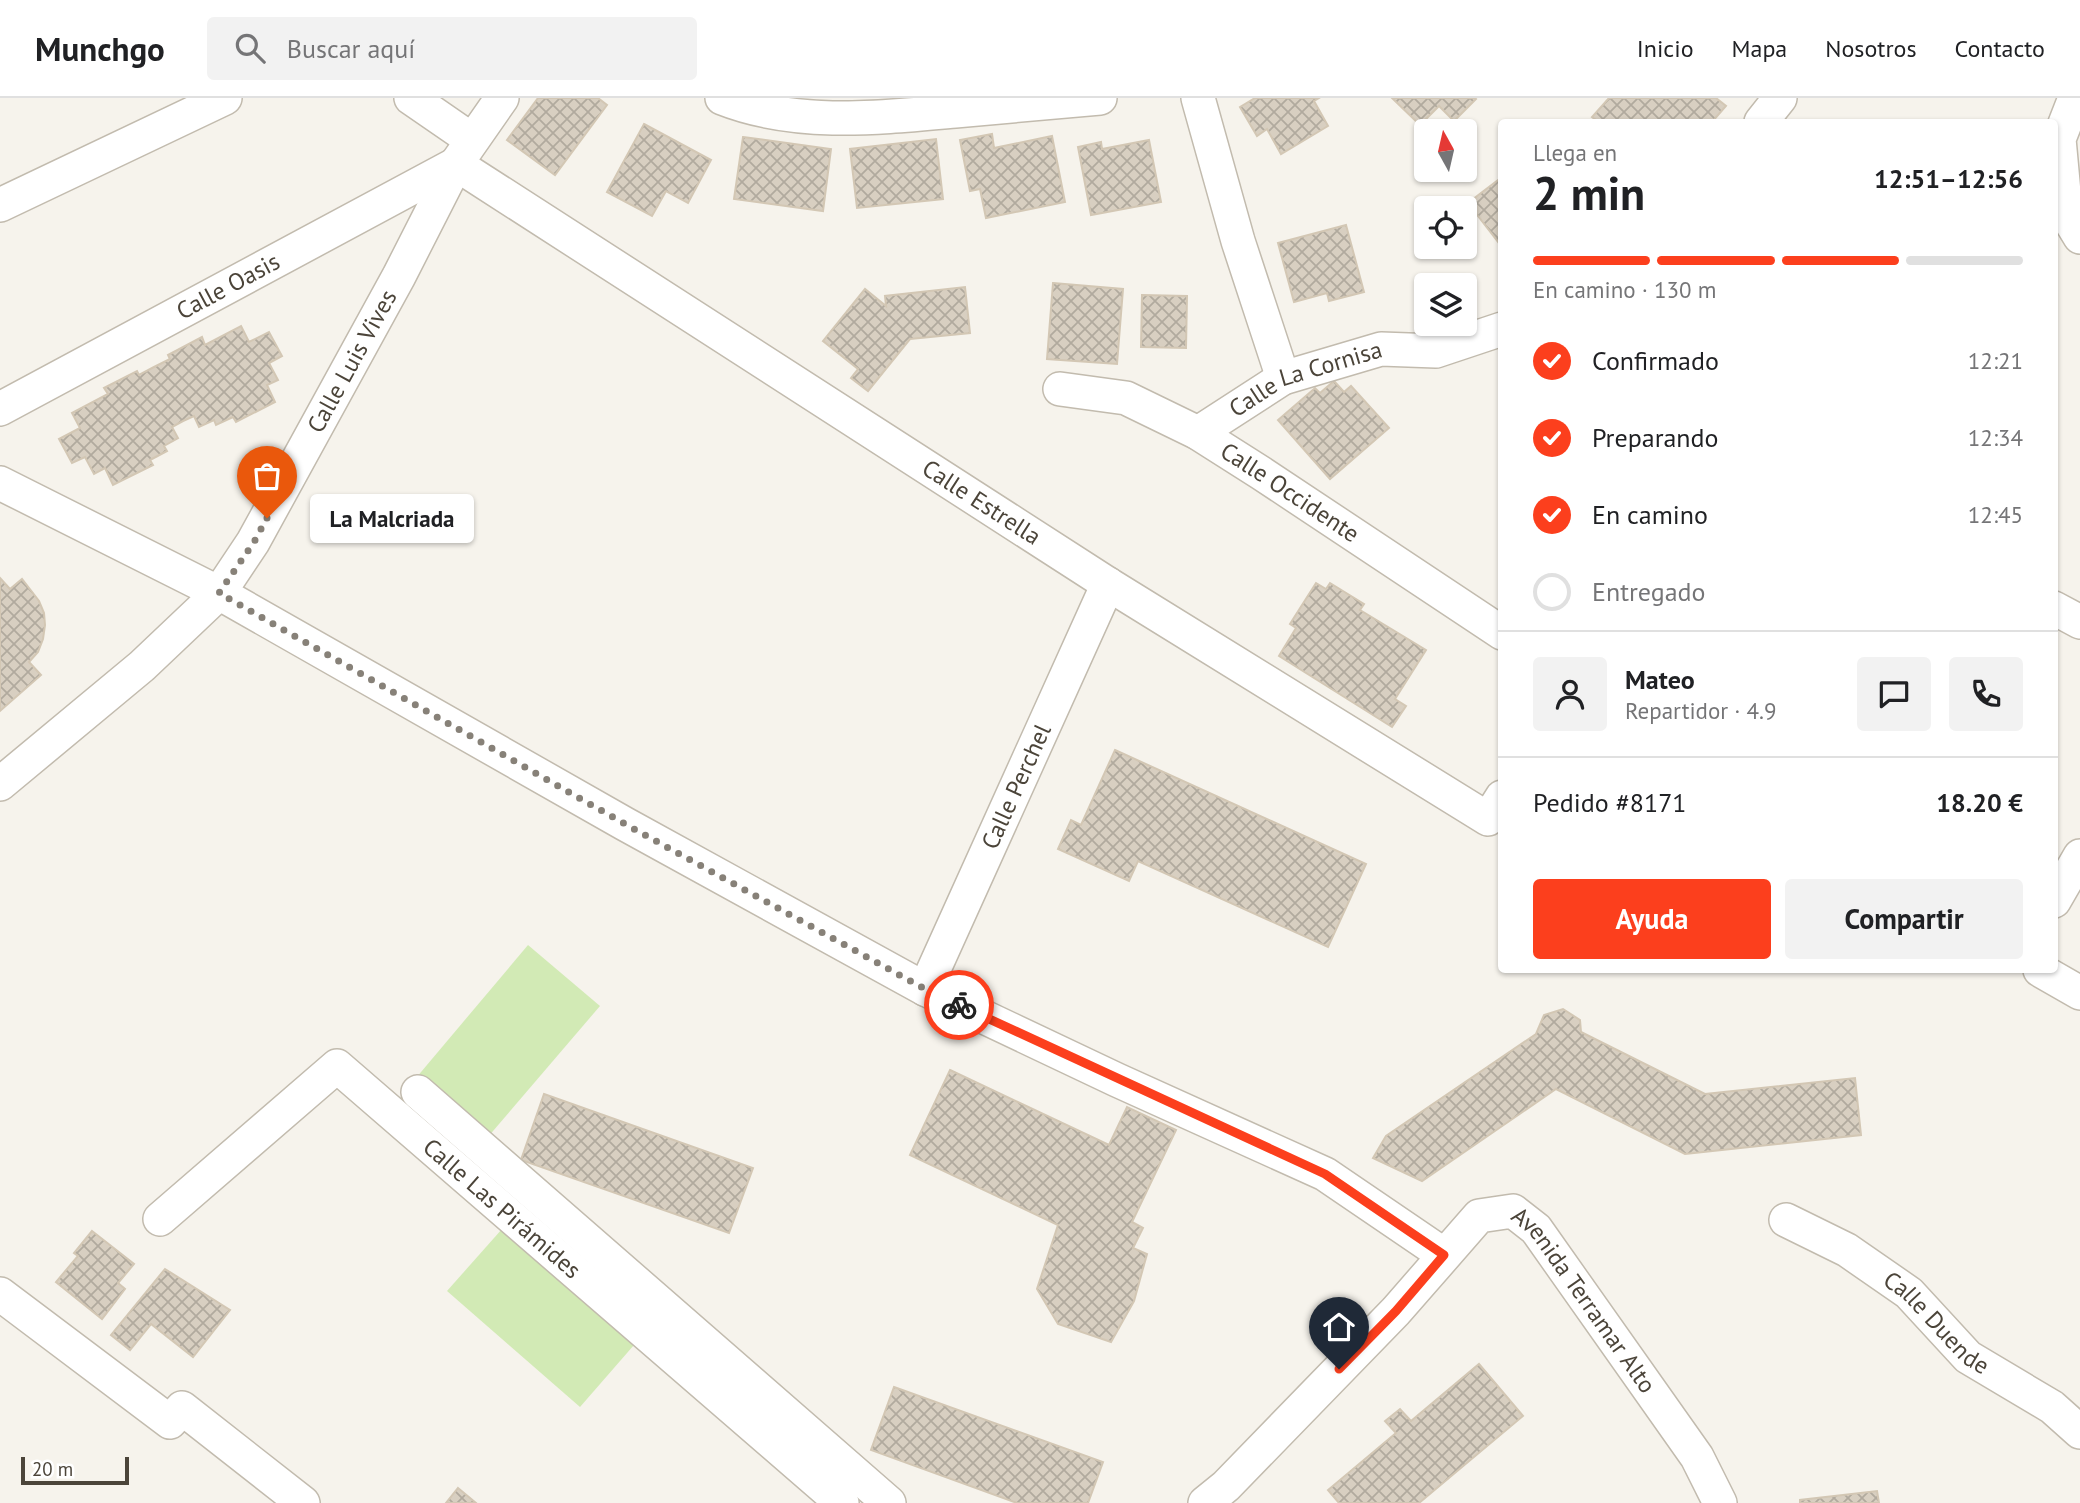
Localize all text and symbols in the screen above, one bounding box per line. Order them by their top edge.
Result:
search box [207,17,697,80]
text: Munchgo [35,27,165,70]
icon: search [231,29,269,67]
text: Buscar aquí [287,32,415,65]
text: Inicio [1637,33,1694,64]
text: Mapa [1732,33,1787,64]
text: Nosotros [1825,33,1917,64]
text: Contacto [1955,33,2045,64]
north arrow [1414,119,1477,182]
map controls [1414,119,1477,336]
text: Llega en [1533,138,1617,167]
text: 12:51–12:56 [1874,162,2023,195]
text: 2 min [1533,163,1645,223]
button: locate [1414,196,1477,259]
street label: Calle Oasis [171,246,285,326]
button: layers [1414,273,1477,336]
text: En camino · 130 m [1533,275,1716,304]
street label: Calle Luis Vives [300,284,403,438]
street label: Calle La Cornisa [1223,334,1386,424]
icon: check [1533,342,1571,380]
text: Confirmado [1592,344,1719,377]
text: 12:21 [1968,346,2023,375]
icon: check [1533,419,1571,457]
text: Preparando [1592,421,1719,454]
text: 12:34 [1968,423,2023,452]
street label: Calle Occidente [1215,435,1365,549]
pin [237,446,297,518]
street label: Calle Estrella [916,452,1047,552]
icon: bag [248,457,286,495]
callout: La Malcriada [309,494,474,542]
icon: check [1533,496,1571,534]
text: En camino [1592,498,1708,531]
text: 12:45 [1968,500,2023,529]
text: La Malcriada [329,504,455,533]
text: Entregado [1592,575,1706,608]
button: person [1533,657,1607,731]
button: chat [1857,657,1931,731]
button: phone [1949,657,2023,731]
text: Mateo [1625,663,1695,696]
text: Repartidor · 4.9 [1625,696,1777,725]
street label: Calle Perchel [974,719,1058,854]
text: Pedido #8171 [1533,786,1686,819]
text: 18.20 € [1936,786,2023,819]
button: Ayuda [1533,879,1771,959]
button: Compartir [1785,879,2023,959]
courier [924,970,994,1040]
icon: bike [940,986,978,1024]
street label: Calle Las Pirámides [417,1131,588,1285]
street label: Avenida Terramar Alto [1506,1200,1663,1399]
street label: Calle Duende [1878,1264,1995,1381]
pin [1309,1297,1369,1369]
icon: home [1320,1308,1358,1346]
scale bar [21,1454,130,1486]
text: 20 m [32,1457,73,1481]

